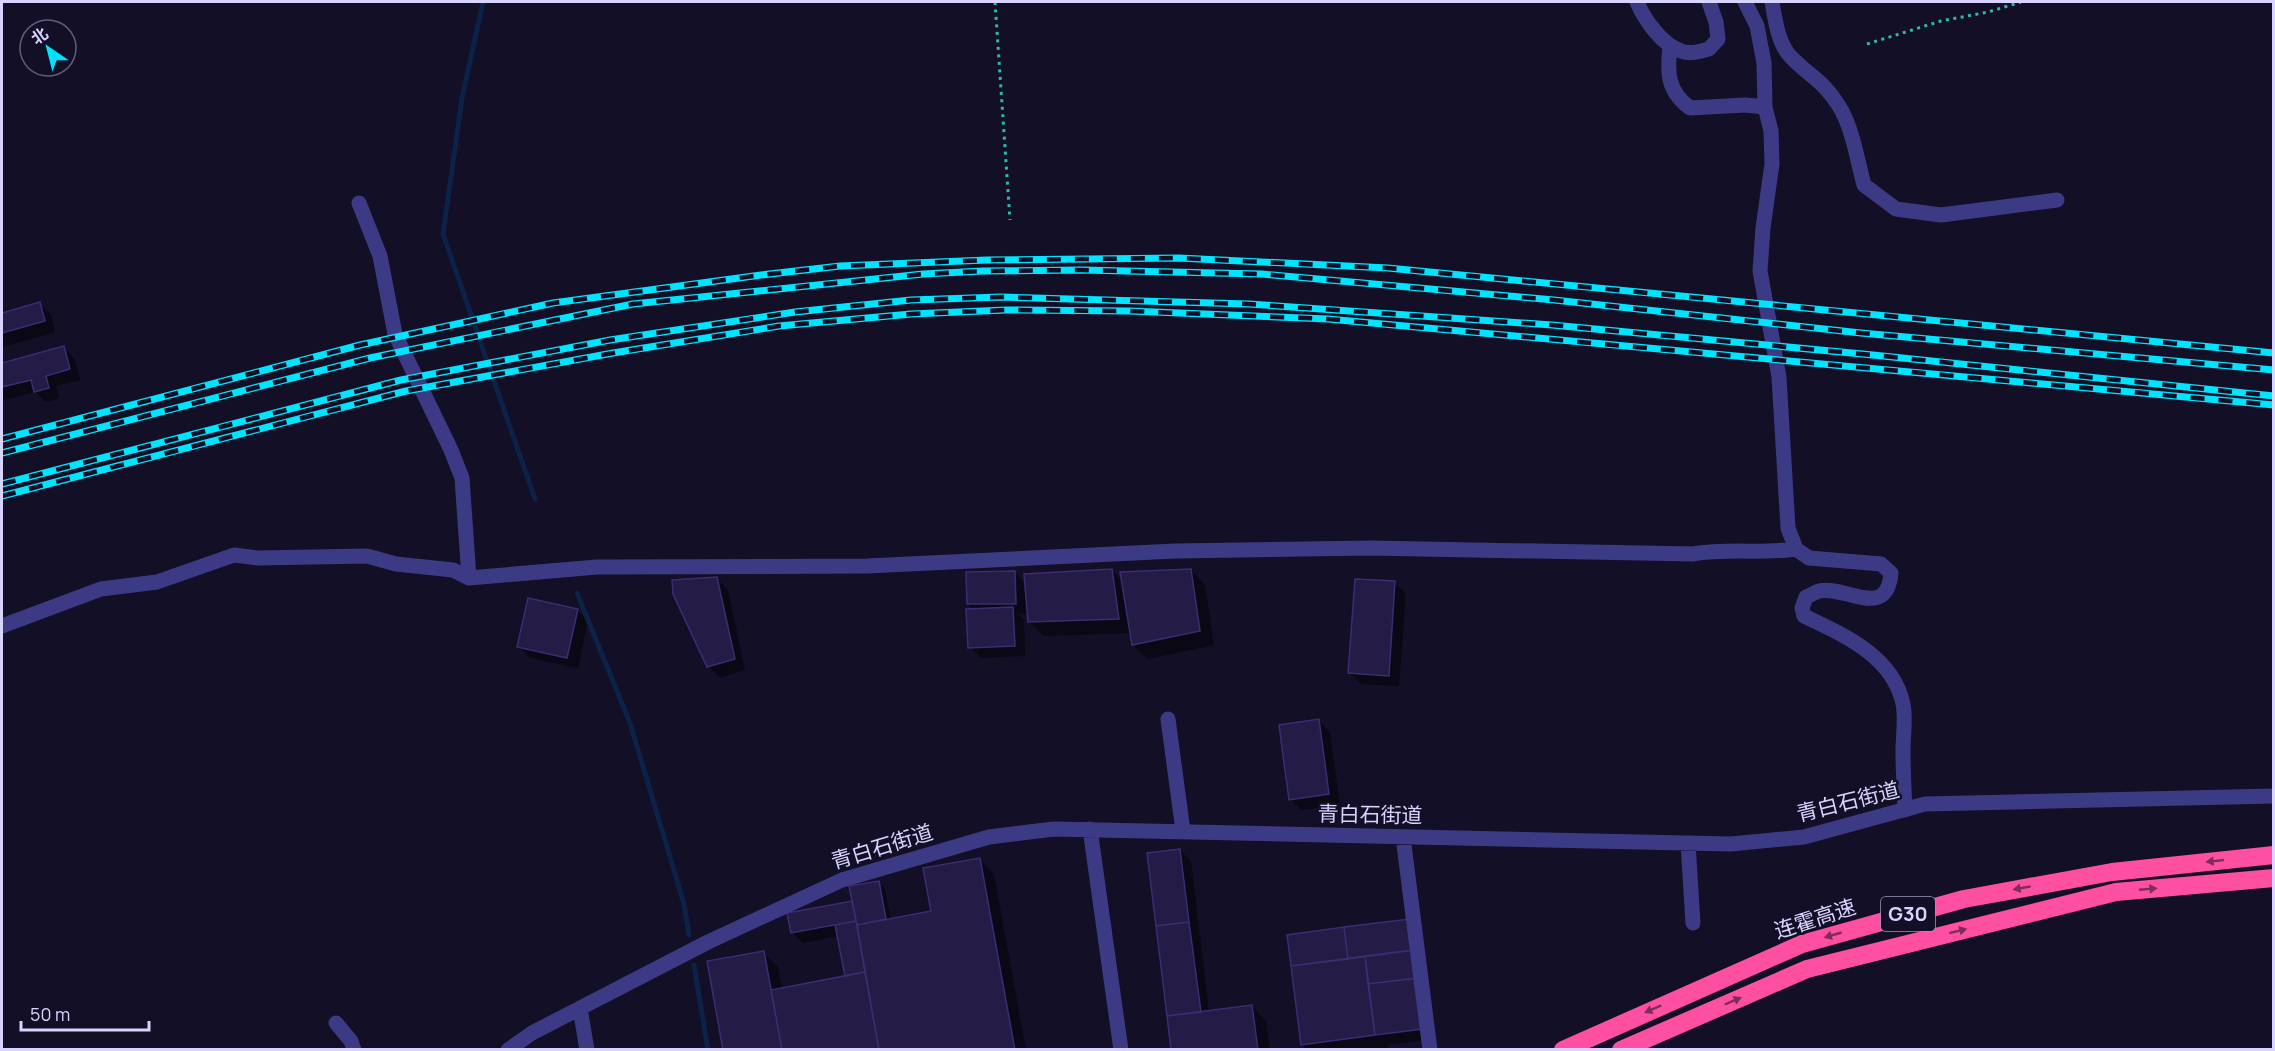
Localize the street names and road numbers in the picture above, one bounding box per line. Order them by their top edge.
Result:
street label: 青白石街道 [1793,775,1902,827]
street label: 青白石街道 [1317,799,1423,829]
street label: 青白石街道 [827,817,936,875]
street label: 连霍高速 [1770,892,1859,944]
road number: G30 [1881,897,1935,931]

